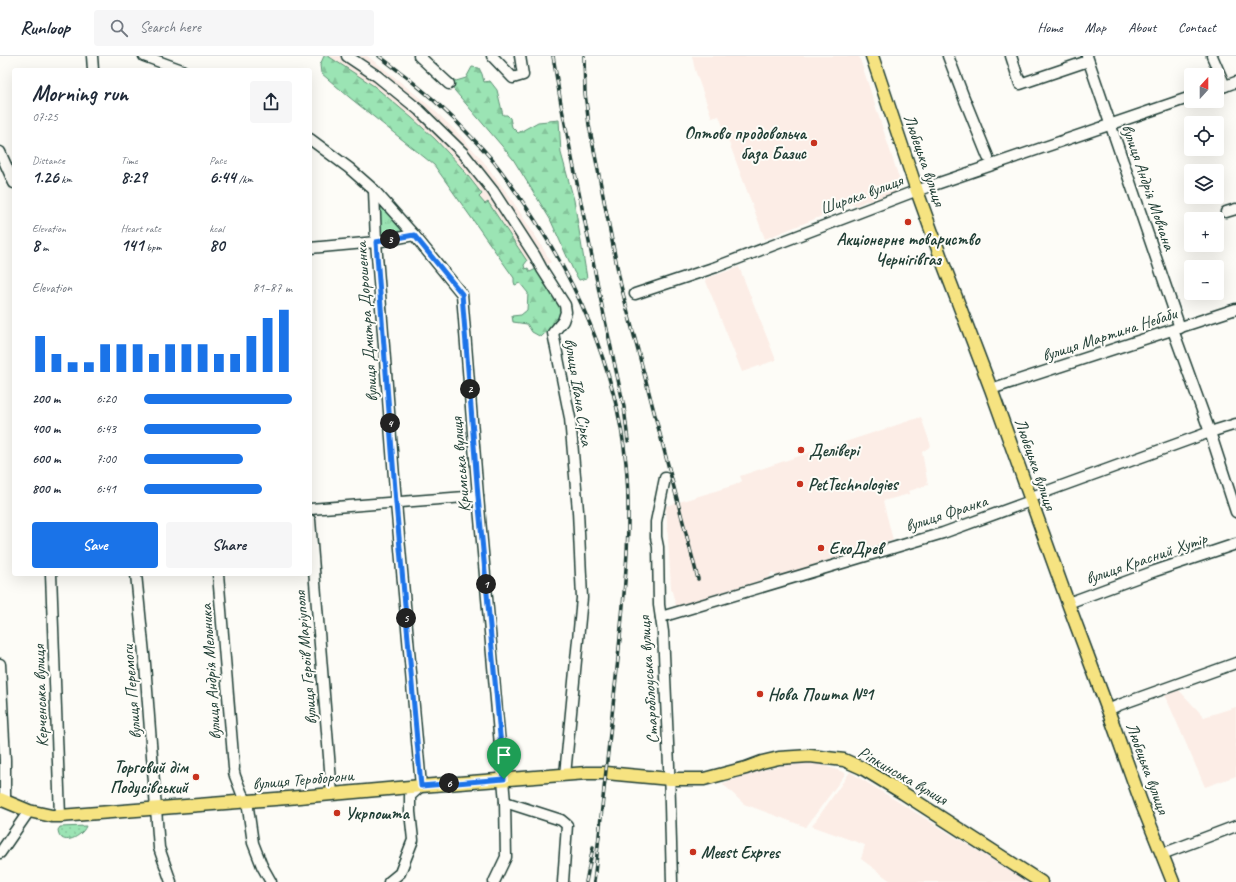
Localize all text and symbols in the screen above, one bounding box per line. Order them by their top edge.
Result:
search box [94,10,374,46]
text: Runloop [20,16,70,40]
icon: search [108,17,130,39]
text: Search here [140,18,201,37]
text: Home [1037,19,1063,36]
text: Map [1085,19,1106,36]
text: About [1128,19,1156,36]
text: Contact [1178,19,1216,36]
north arrow [1184,68,1224,108]
map controls [1184,68,1224,300]
text: Morning run [32,80,128,108]
button: share [250,81,292,123]
text: 07:25 [32,109,58,125]
street label: Любецька вулиця [899,112,950,210]
button: locate [1184,116,1224,156]
street label: вулиця Андрія Мовчана [1117,121,1180,254]
place label: Оптово продовольча база Базис [684,123,808,165]
marker: Оптово продовольча база Базис [809,138,819,148]
text: Distance [32,153,65,167]
text: Time [121,153,138,167]
text: Pace [209,153,226,167]
button: layers [1184,164,1224,204]
text: 1.26 [32,167,59,188]
text: 8:29 [121,167,147,188]
text: 6:44 [209,167,236,188]
street label: Широка вулиця [817,169,906,219]
text: km [59,172,72,186]
text: /km [236,172,253,186]
button: + [1184,212,1224,252]
marker: Акціонерне товариство Чернігівгаз [903,217,913,227]
text: Elevation [32,221,66,235]
text: Heart rate [121,221,161,235]
text: kcal [209,221,224,235]
pin: 3 [380,229,400,249]
place label: Акціонерне товариство Чернігівгаз [836,229,981,270]
text: 3 [388,232,392,246]
text: 8 [32,235,40,256]
text: 141 [121,235,144,256]
text: 80 [209,235,225,256]
street label: вулиця Дмитра Дорошенка [350,239,383,403]
text: m [40,240,48,254]
text: bpm [144,240,161,254]
button: − [1184,260,1224,300]
text: Elevation [32,280,72,296]
text: 81–87 m [252,280,292,296]
street label: вулиця Мартина Небаби [1039,302,1181,366]
street label: вулиця Івана Сірка [560,337,598,449]
pin: 2 [460,379,480,399]
text: 2 [468,382,472,396]
text: 200 m [32,391,60,407]
text: 6:20 [96,391,116,407]
pin: 4 [380,413,400,433]
street label: Кримська вулиця [446,415,475,513]
text: 4 [388,416,392,430]
street label: Любецька вулиця [1010,416,1061,514]
text: 400 m [32,421,60,437]
text: 6:43 [96,421,116,437]
place label: Делівері [809,440,862,461]
marker: Делівері [796,445,806,455]
text: 600 m [32,451,60,467]
text: 7:00 [96,451,116,467]
place label: PetTechnologies [808,474,900,495]
marker: PetTechnologies [795,479,805,489]
text: 800 m [32,481,60,497]
text: 6:41 [96,481,116,497]
street label: вулиця Франка [903,490,991,537]
button: Save [32,522,158,568]
button: Share [166,522,292,568]
street label: вулиця Красний Хутір [1083,527,1211,589]
place label: ЕкоДрев [829,538,886,559]
marker: ЕкоДрев [816,543,826,553]
pin: 1 [476,574,496,594]
text: 1 [484,577,488,591]
street label: вулиця Героїв Маріуполя [289,589,322,726]
street label: вулиця Андрія Мельника [195,602,226,741]
pin: 5 [396,608,416,628]
text: 5 [404,611,408,625]
street label: Старобілоуська вулиця [633,614,663,745]
street label: вулиця Перемоги [117,642,146,740]
street label: Керченська вулиця [28,643,53,748]
place label: Нова Пошта №1 [768,684,875,705]
marker: Нова Пошта №1 [755,689,765,699]
street label: Любецька вулиця [1121,720,1174,818]
pin [487,738,521,779]
street label: Ріпкинська вулиця [854,741,953,810]
icon: arrive [493,744,515,766]
place label: Торговий дім Подусівський [110,757,190,798]
street label: вулиця Тероборони [252,764,356,794]
marker: Торговий дім Подусівський [191,772,201,782]
pin: 6 [439,773,459,793]
text: 6 [446,776,452,790]
place label: Укрпошта [345,803,410,824]
marker: Укрпошта [332,808,342,818]
place label: Meest Expres [701,842,782,863]
marker: Meest Expres [688,847,698,857]

